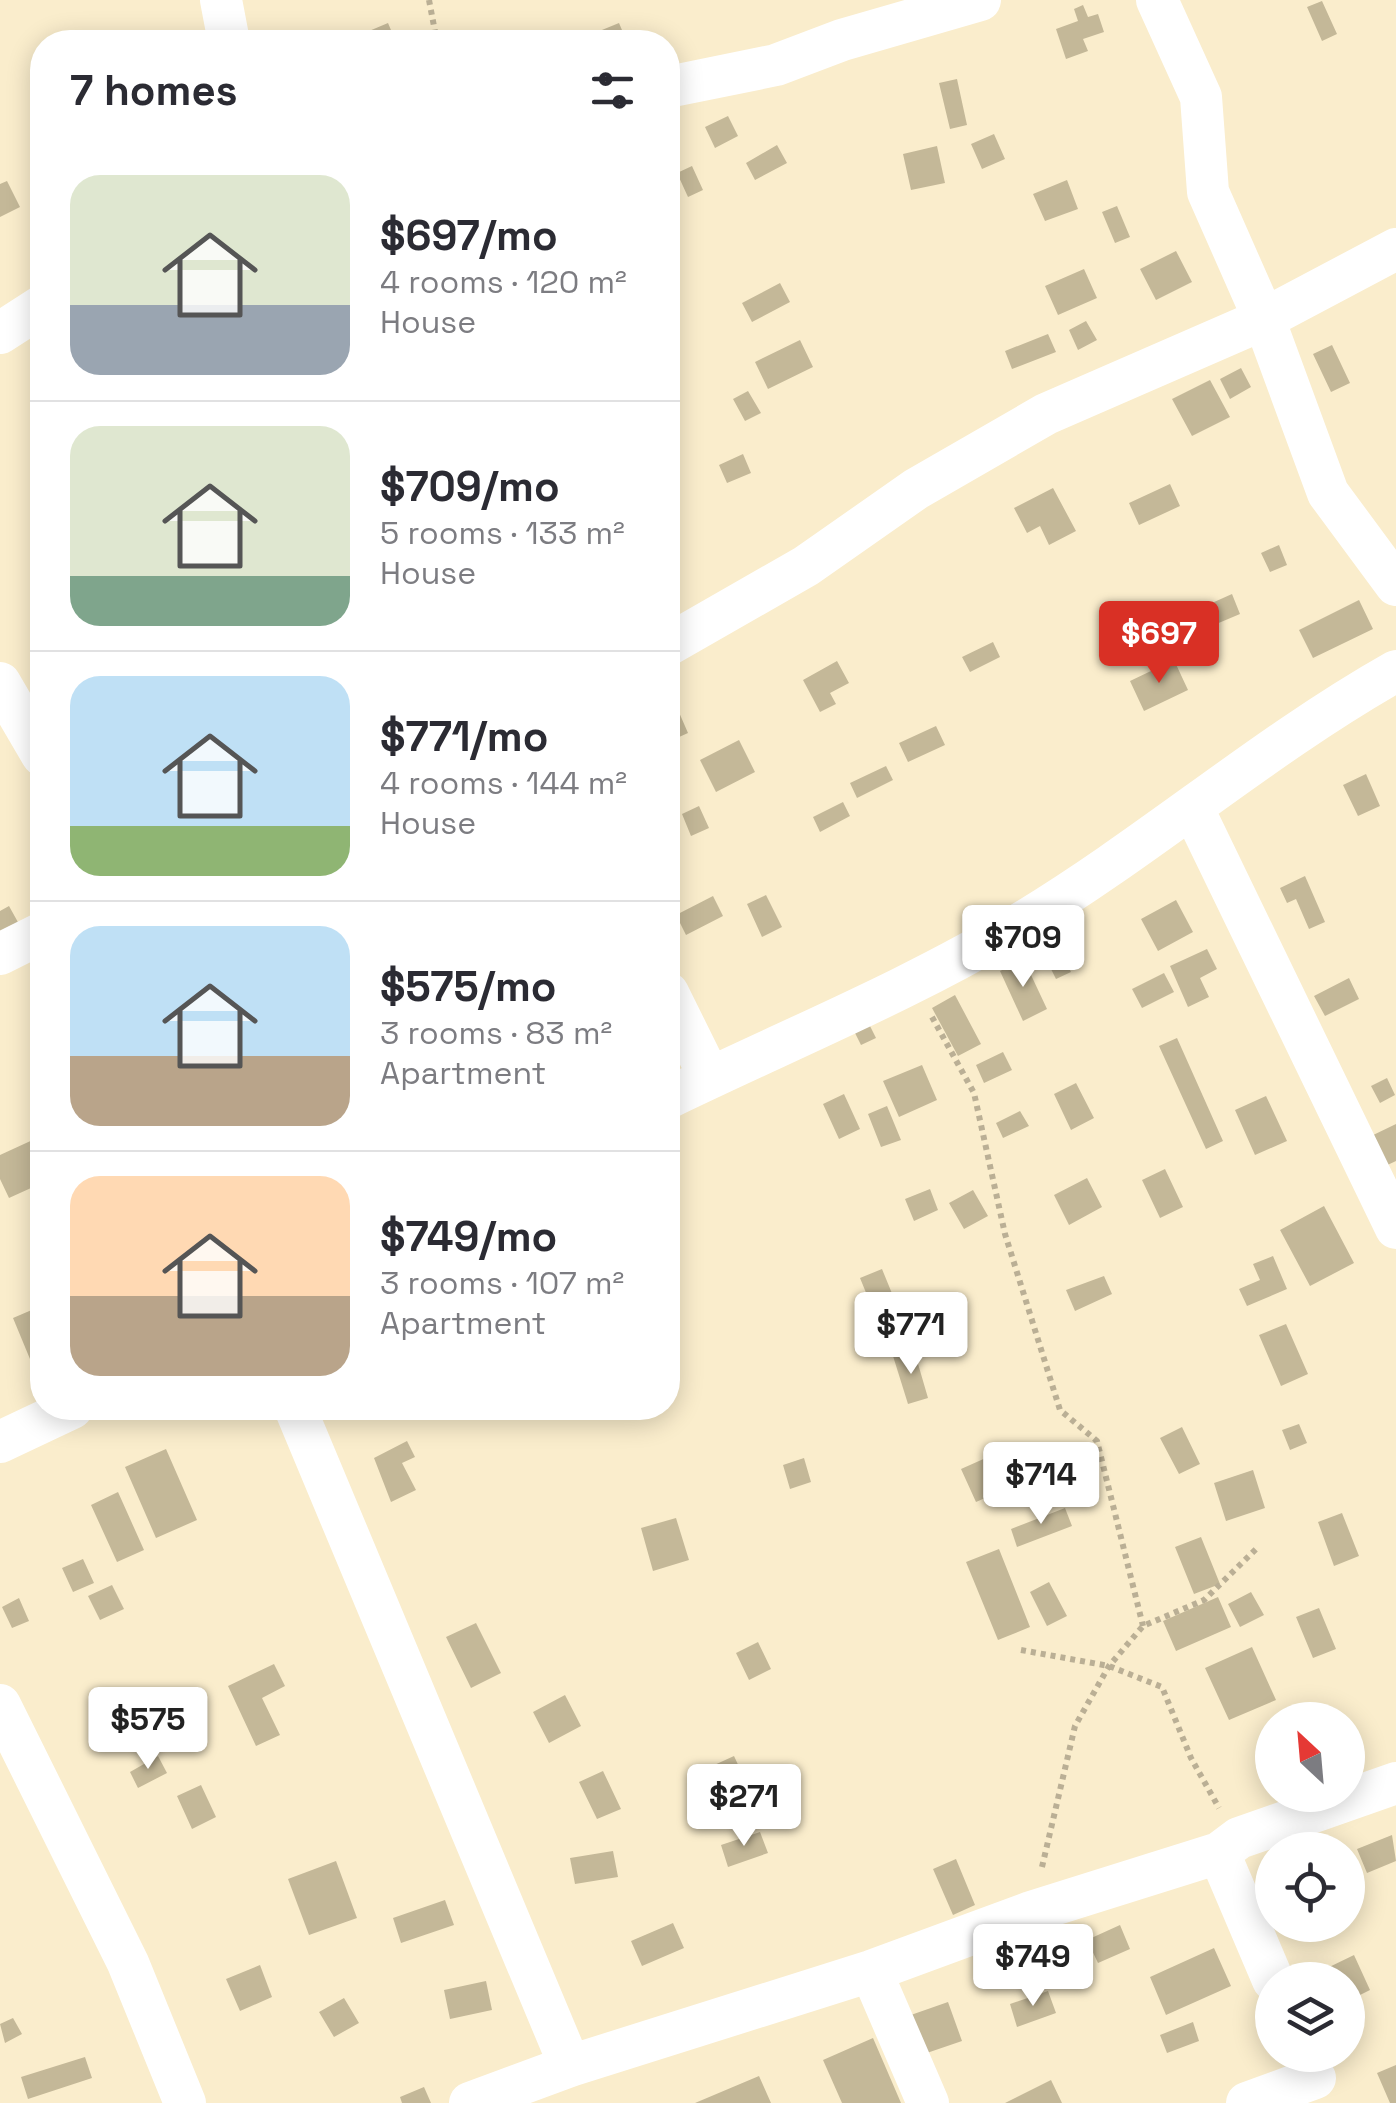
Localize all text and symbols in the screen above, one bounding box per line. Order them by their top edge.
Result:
icon: filters [585,63,640,118]
text: 7 homes [70,64,238,117]
text: $697/mo [380,209,558,262]
icon: home [150,215,270,335]
text: 4 rooms · 120 m² [380,262,627,302]
text: House [380,302,476,342]
text: $709/mo [380,460,560,513]
icon: home [150,466,270,586]
text: 5 rooms · 133 m² [380,513,625,553]
text: House [380,553,476,593]
pin: $697 [1100,601,1218,686]
text: $697 [1121,613,1197,653]
text: $771/mo [380,710,548,763]
icon: home [150,716,270,836]
text: 4 rooms · 144 m² [380,763,627,803]
text: House [380,803,476,843]
pin: $709 [964,905,1082,990]
text: $709 [984,917,1062,957]
text: $575/mo [380,960,556,1013]
icon: home [150,966,270,1086]
text: 3 rooms · 83 m² [380,1013,612,1053]
text: Apartment [380,1053,546,1093]
text: $749/mo [380,1210,557,1263]
icon: home [150,1216,270,1336]
text: 3 rooms · 107 m² [380,1263,624,1303]
pin: $771 [852,1292,970,1377]
text: Apartment [380,1303,546,1343]
text: $771 [877,1304,946,1344]
pin: $714 [982,1442,1100,1527]
text: $714 [1005,1454,1077,1494]
pin: $575 [89,1687,207,1772]
text: $575 [110,1699,186,1739]
north arrow [1255,1702,1365,1812]
map controls [1255,1702,1365,2072]
pin: $271 [685,1764,803,1849]
text: $271 [709,1776,779,1816]
button: locate [1255,1832,1365,1942]
pin: $749 [974,1924,1092,2009]
text: $749 [995,1936,1071,1976]
button: layers [1255,1962,1365,2072]

